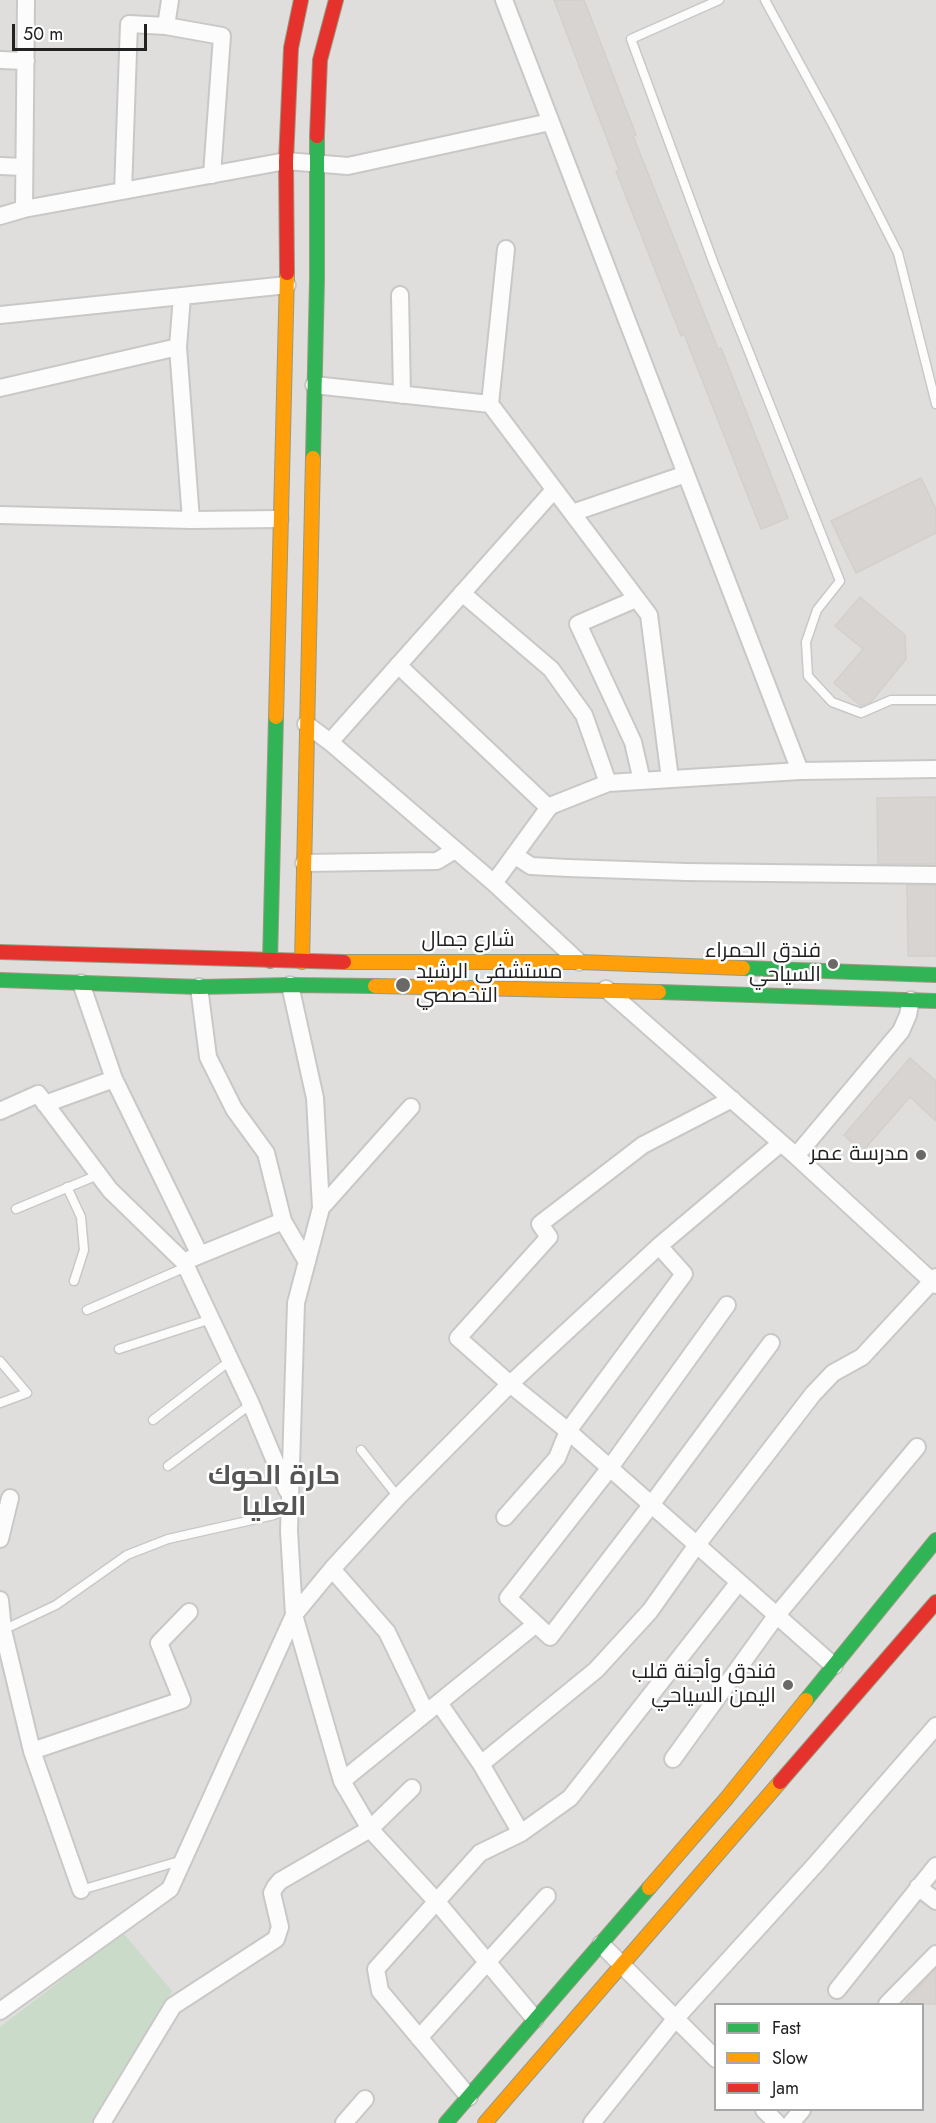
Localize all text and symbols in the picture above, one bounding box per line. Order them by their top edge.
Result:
scale bar [15,12,150,50]
text: 50 m [23,21,63,47]
street label: شارع جمال [422,928,514,954]
place label: فندق الحمراء السياحي [705,939,821,989]
marker: فندق الحمراء السياحي [826,957,840,971]
place label: مستشفى الرشيد التخصصي [416,960,563,1010]
marker: مستشفى الرشيد التخصصي [394,976,412,994]
place label: مدرسة عمر [810,1142,909,1168]
marker: مدرسة عمر [914,1148,928,1162]
district label: حارة الحوك العليا [208,1461,340,1524]
place label: فندق وأجنة قلب اليمن السياحي [632,1660,776,1710]
marker: فندق وأجنة قلب اليمن السياحي [781,1678,795,1692]
legend [714,2003,924,2111]
text: Fast [772,2015,801,2041]
text: Slow [772,2045,808,2071]
text: Jam [772,2075,799,2101]

